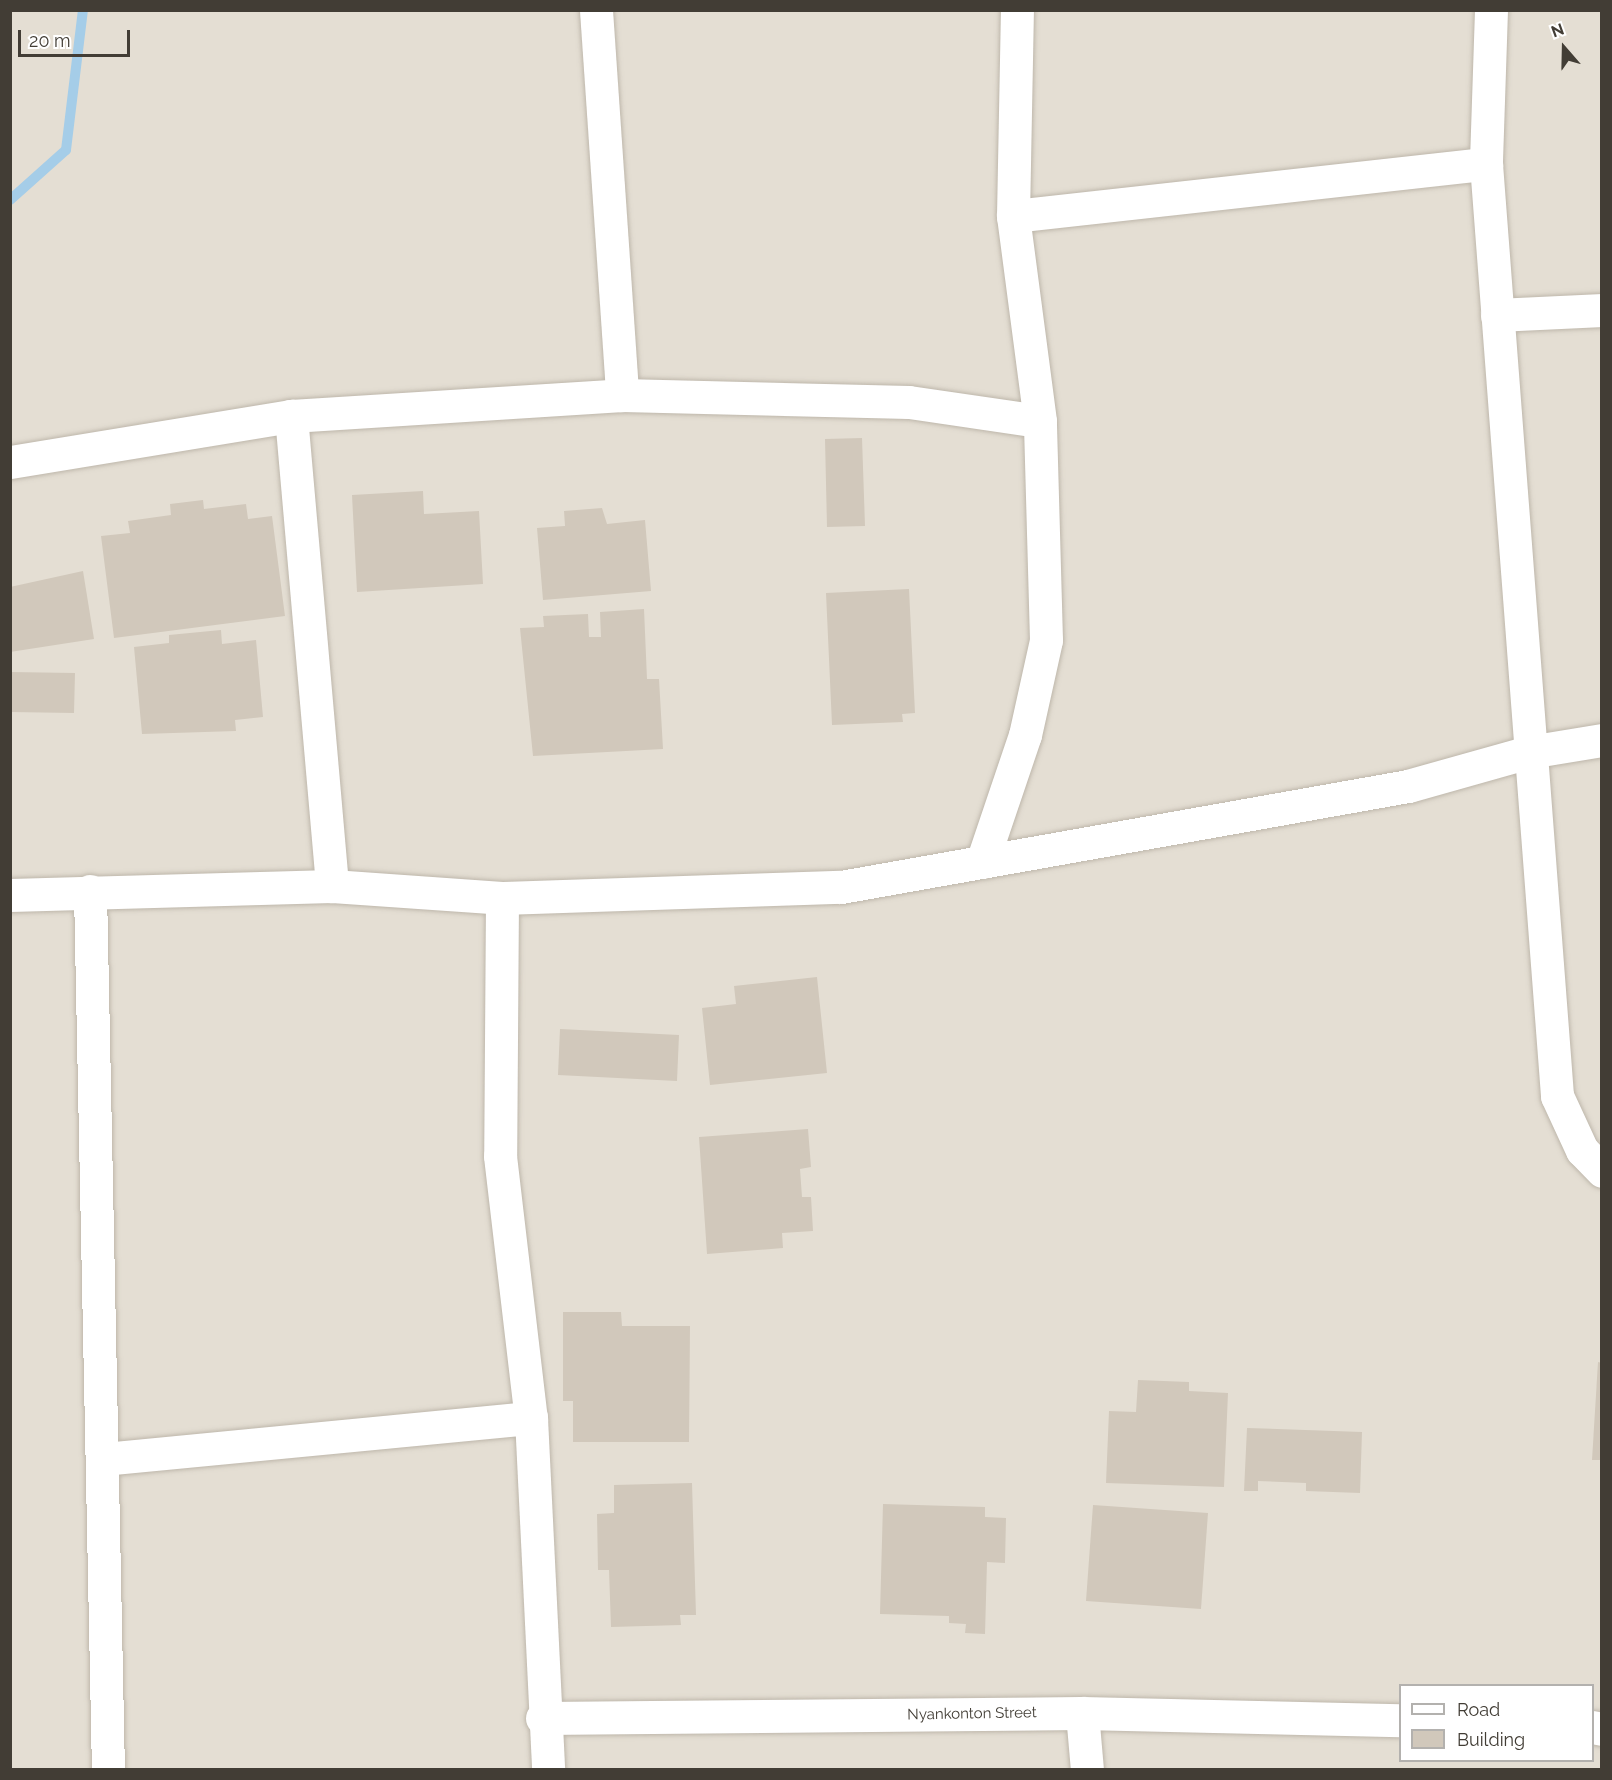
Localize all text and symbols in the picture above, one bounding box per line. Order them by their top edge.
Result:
scale bar [21,18,134,56]
north arrow [1534,18,1594,78]
text: N [1549,20,1567,42]
text: 20 m [29,30,71,51]
legend [1399,1684,1594,1762]
text: Road [1457,1699,1500,1720]
street label: Nyankonton Street [907,1704,1037,1724]
text: Building [1457,1729,1525,1750]

